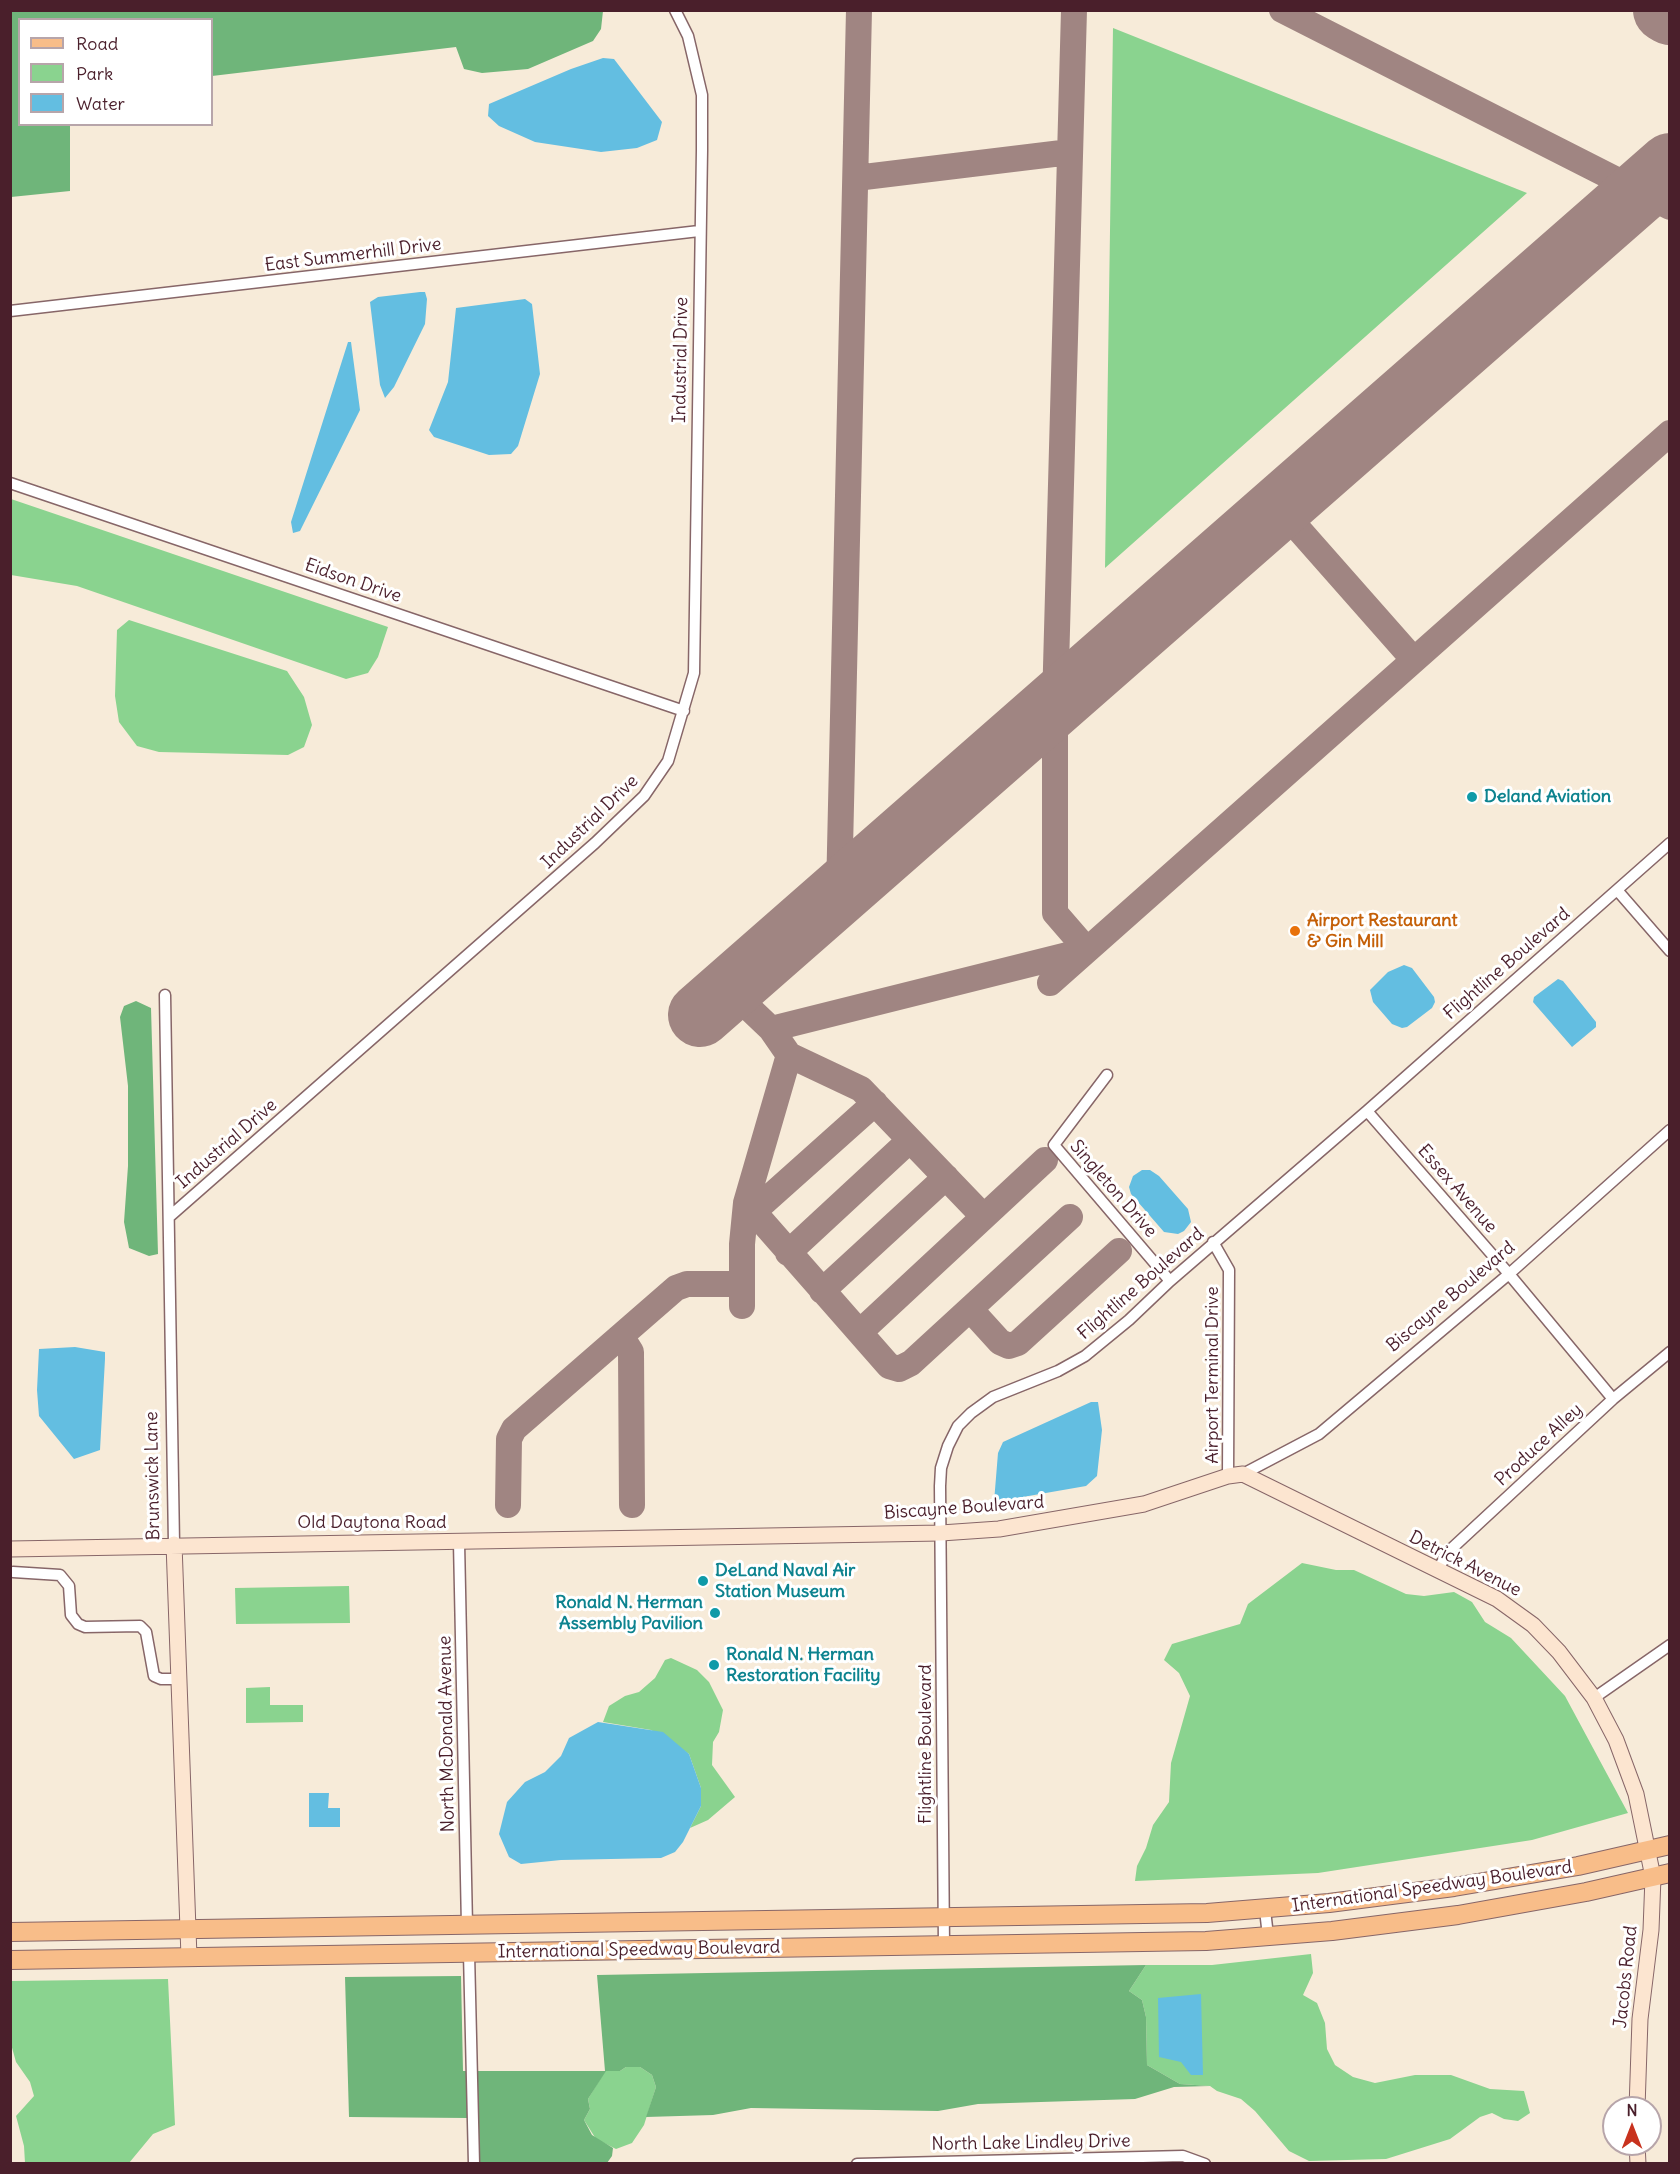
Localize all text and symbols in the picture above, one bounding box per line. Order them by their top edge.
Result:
legend [18,18,213,126]
text: Road [76,32,118,55]
text: Park [76,62,113,85]
text: Water [76,92,125,115]
street label: East Summerhill Drive [264,233,442,277]
street label: Industrial Drive [669,297,693,423]
street label: Eidson Drive [302,554,404,608]
street label: Industrial Drive [537,770,643,874]
place label: Deland Aviation [1484,786,1611,808]
marker: Deland Aviation [1465,790,1479,804]
street label: Flightline Boulevard [1440,903,1574,1025]
place label: Airport Restaurant & Gin Mill [1307,910,1457,952]
marker: Airport Restaurant & Gin Mill [1288,924,1302,938]
street label: Industrial Drive [172,1095,282,1193]
street label: Singleton Drive [1065,1136,1161,1242]
street label: Essex Avenue [1413,1140,1501,1238]
street label: Flightline Boulevard [1074,1223,1208,1345]
street label: Biscayne Boulevard [1383,1237,1519,1357]
street label: Airport Terminal Drive [1202,1286,1224,1464]
street label: Produce Alley [1491,1399,1587,1491]
street label: Brunswick Lane [141,1411,165,1541]
street label: Biscayne Boulevard [883,1492,1045,1524]
street label: Old Daytona Road [297,1512,447,1534]
street label: Detrick Avenue [1405,1526,1525,1602]
place label: DeLand Naval Air Station Museum [715,1560,855,1602]
marker: DeLand Naval Air Station Museum [696,1574,710,1588]
place label: Ronald N. Herman Assembly Pavilion [555,1592,703,1634]
marker: Ronald N. Herman Assembly Pavilion [708,1606,722,1620]
street label: North McDonald Avenue [434,1635,460,1833]
place label: Ronald N. Herman Restoration Facility [726,1644,881,1686]
marker: Ronald N. Herman Restoration Facility [707,1658,721,1672]
street label: Flightline Boulevard [915,1664,937,1824]
street label: International Speedway Boulevard [1291,1857,1573,1917]
street label: Jacobs Road [1610,1925,1642,2029]
street label: International Speedway Boulevard [497,1937,781,1963]
north arrow [1602,2096,1662,2156]
text: N [1626,2100,1638,2120]
street label: North Lake Lindley Drive [931,2130,1131,2156]

